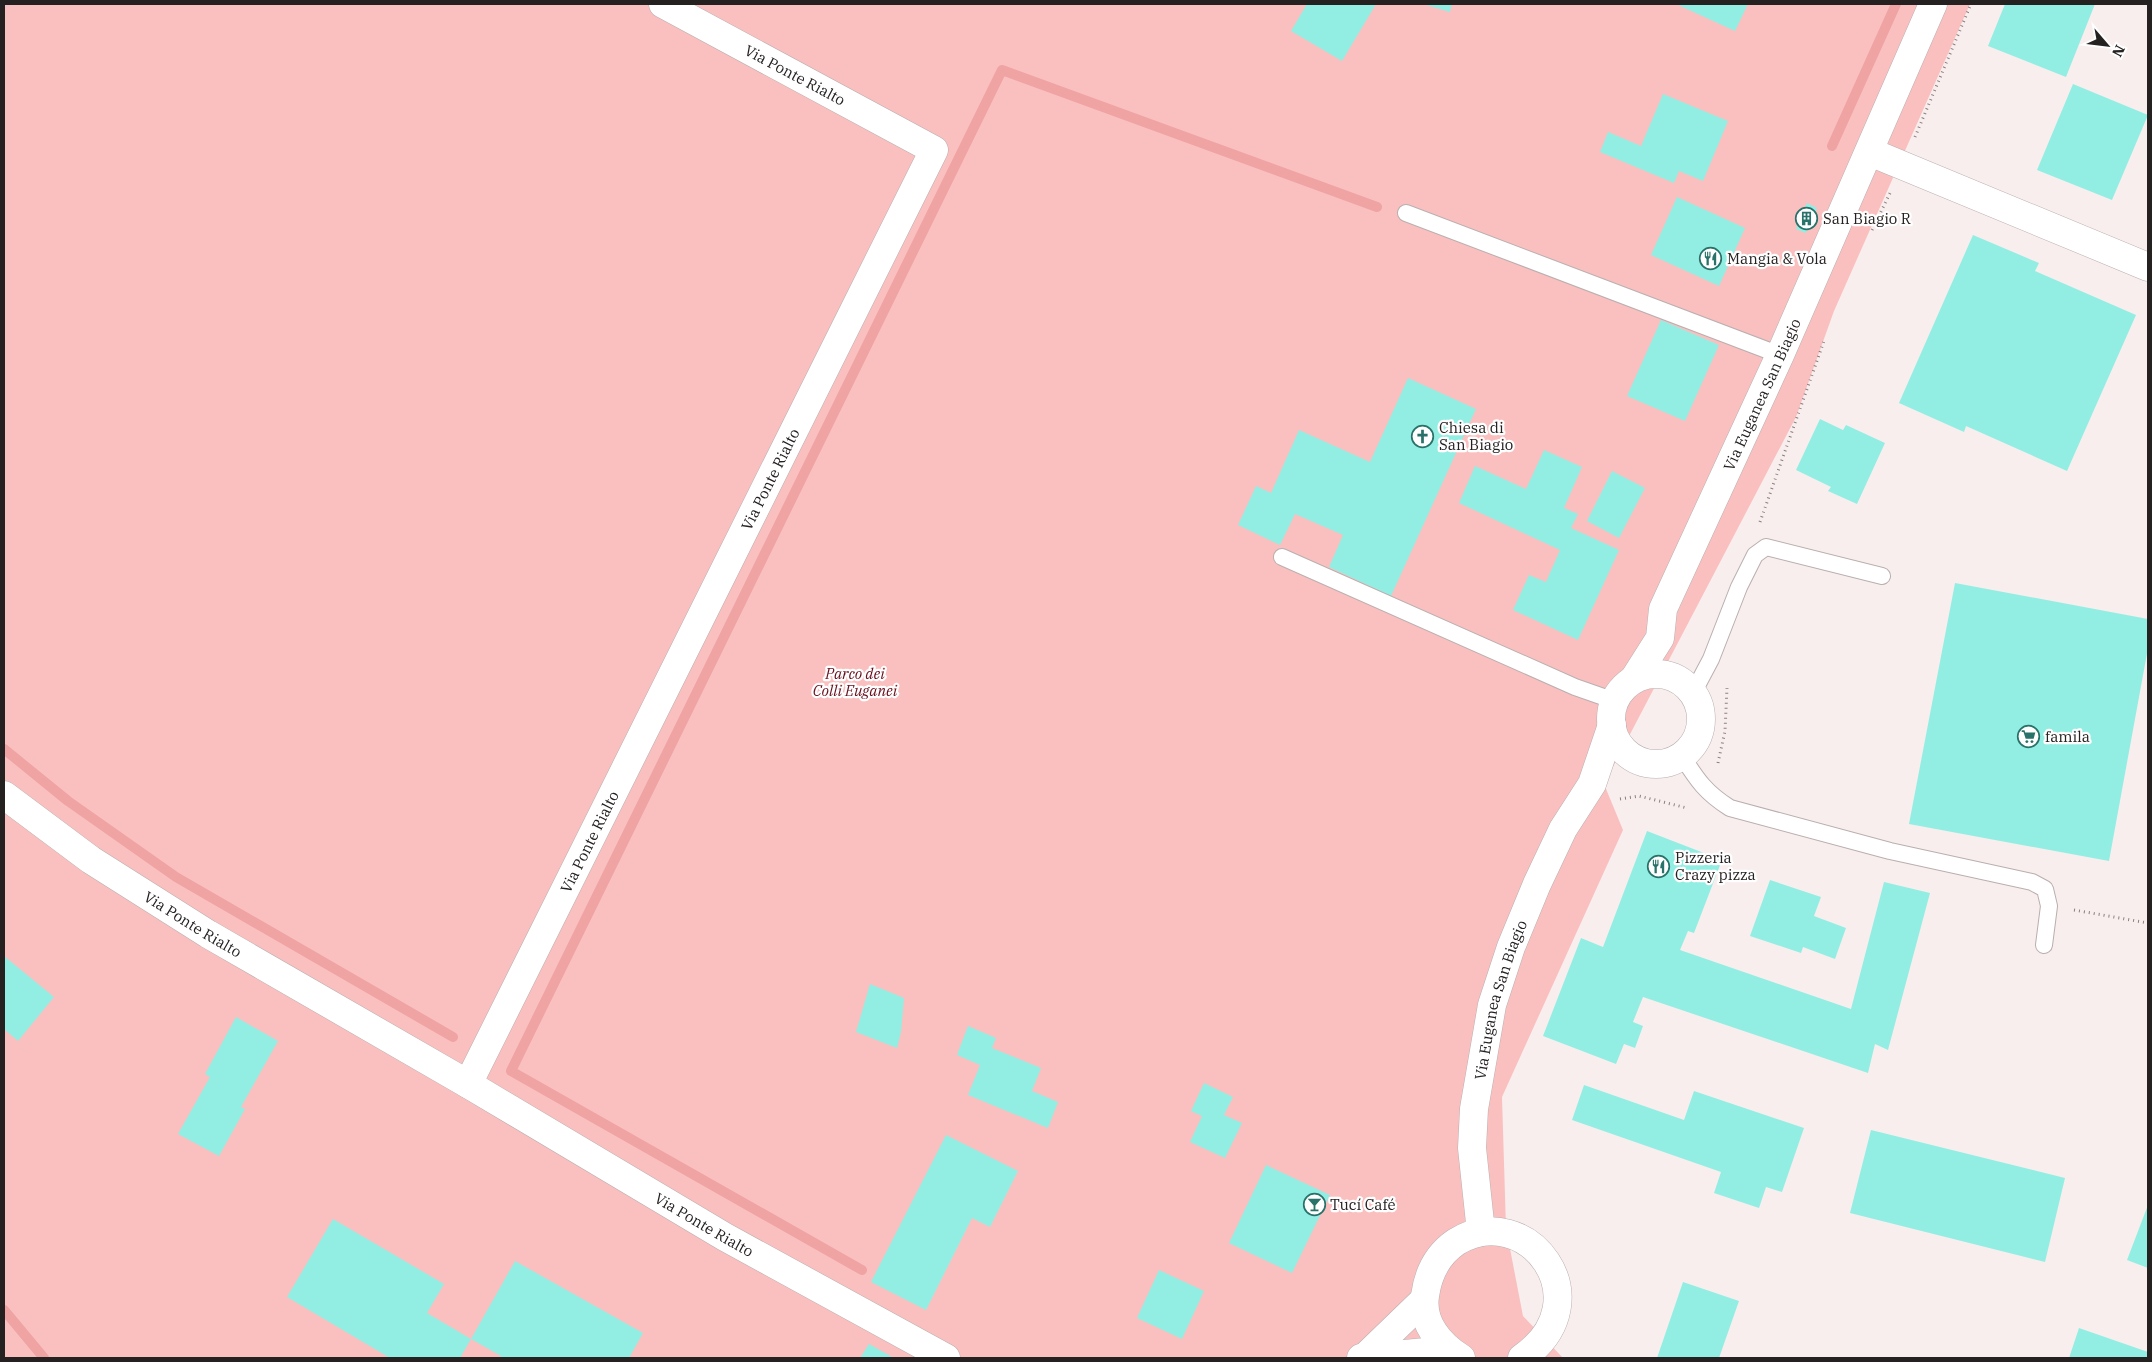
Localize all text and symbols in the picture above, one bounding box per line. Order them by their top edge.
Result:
north arrow [2082,20,2132,70]
street label: Via Ponte Rialto [741,40,849,110]
text: N [2108,42,2129,60]
building icon: San Biagio R [1795,206,1819,230]
place label: San Biagio R [1823,209,1911,228]
restaurant icon: Mangia & Vola [1699,246,1723,270]
place label: Mangia & Vola [1727,249,1827,268]
street label: Via Euganea San Biagio [1719,315,1804,473]
place label: Chiesa di San Biagio [1439,418,1513,454]
church icon: Chiesa di San Biagio [1411,424,1435,448]
street label: Via Ponte Rialto [736,425,803,533]
park label: Parco dei Colli Euganei [813,664,898,700]
supermarket icon: famila [2017,724,2041,748]
place label: famila [2045,727,2090,746]
street label: Via Ponte Rialto [556,787,622,896]
place label: Pizzeria Crazy pizza [1675,848,1756,884]
restaurant icon: Pizzeria Crazy pizza [1647,854,1671,878]
street label: Via Ponte Rialto [141,887,245,961]
street label: Via Euganea San Biagio [1470,917,1531,1081]
street label: Via Ponte Rialto [651,1188,757,1260]
bar icon: Tucí Café [1302,1192,1326,1216]
place label: Tucí Café [1330,1195,1396,1214]

